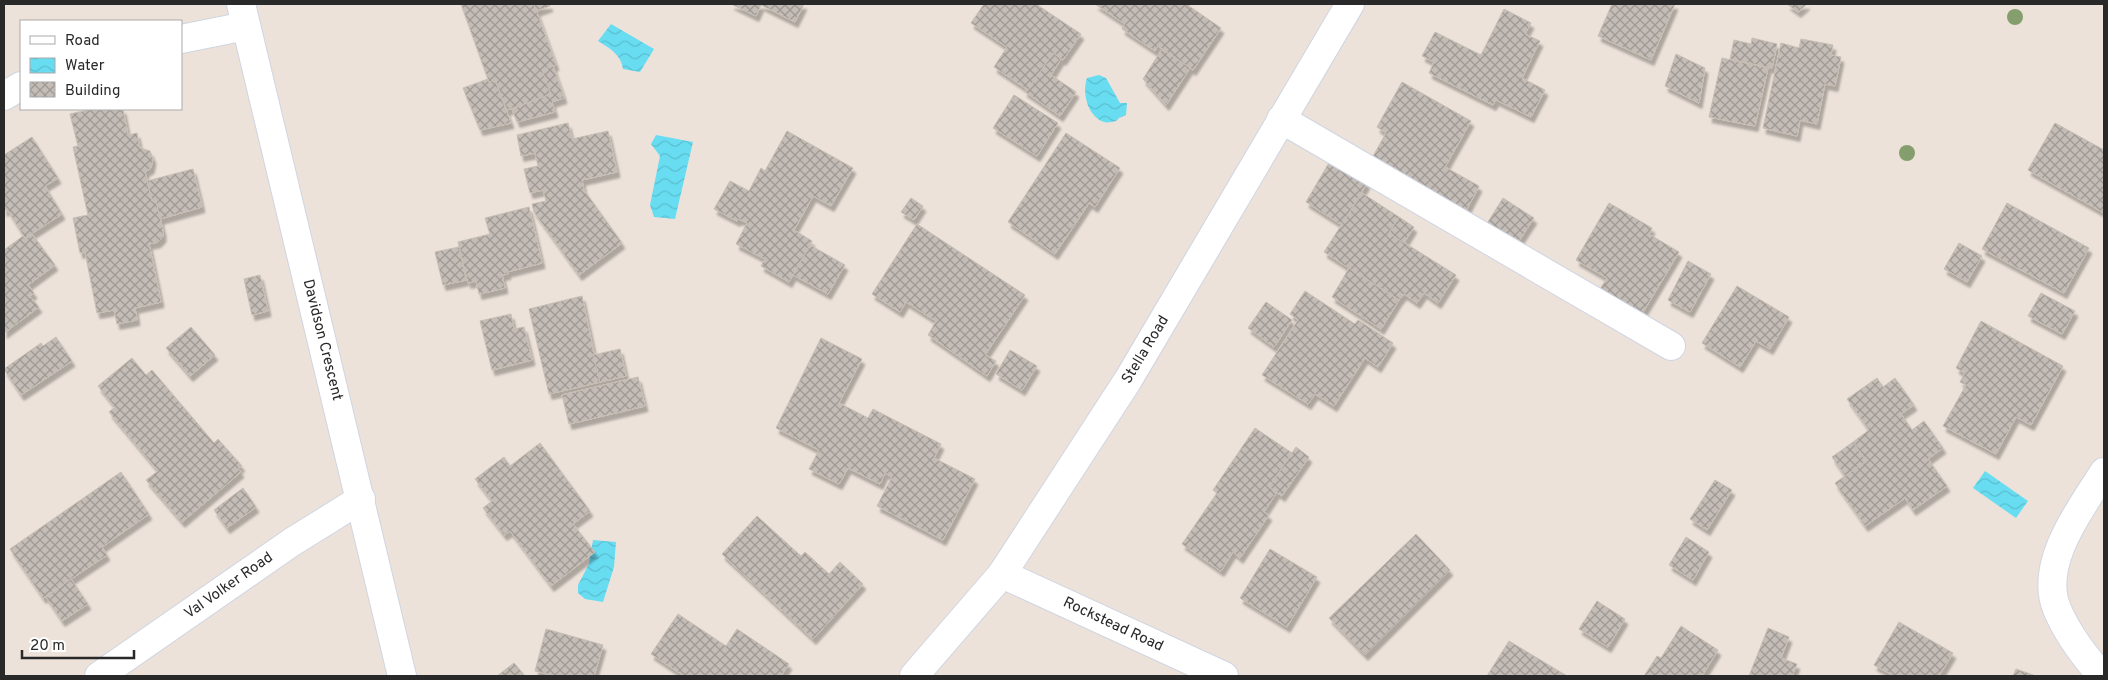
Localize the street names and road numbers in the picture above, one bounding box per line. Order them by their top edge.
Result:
street label: Davidson Crescent [298,277,346,403]
street label: Stella Road [1118,312,1174,388]
street label: Val Volker Road [181,548,277,624]
street label: Rockstead Road [1060,593,1166,657]

